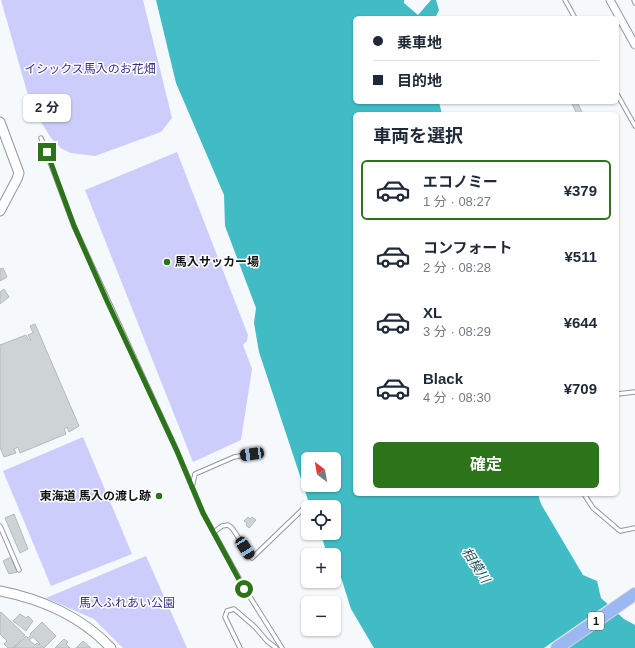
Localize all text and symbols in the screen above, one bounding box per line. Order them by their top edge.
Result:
text: 乗車地 [397,34,442,51]
park label: イシックス馬入のお花畑 [24,62,156,76]
text: 目的地 [397,72,442,89]
callout: 2 分 [23,94,71,122]
text: 2 分 [35,100,59,115]
text: 車両を選択 [373,126,463,146]
route end [38,143,56,161]
icon: car [375,172,411,208]
text: エコノミー [423,173,498,190]
text: ¥379 [564,182,597,199]
text: 1 分 · 08:27 [423,194,491,209]
icon: car [375,238,411,274]
text: コンフォート [423,239,513,256]
text: ¥511 [564,248,597,265]
place label: 馬入サッカー場 [175,255,259,269]
marker: 馬入サッカー場 [162,257,172,267]
text: 2 分 · 08:28 [423,260,491,275]
icon: car [375,304,411,340]
text: XL [423,304,442,321]
text: ¥644 [564,314,597,331]
text: 3 分 · 08:29 [423,324,491,339]
icon: car [375,370,411,406]
text: Black [423,370,463,387]
text: ¥709 [564,380,597,397]
text: 4 分 · 08:30 [423,390,491,405]
button: 確定 [373,442,599,488]
car [239,446,265,462]
north arrow [301,452,341,492]
map controls [301,452,341,636]
place label: 東海道 馬入の渡し跡 [40,489,151,503]
marker: 東海道 馬入の渡し跡 [154,491,164,501]
button: locate [301,500,341,540]
car [233,535,257,561]
water label: 相模川 [459,545,494,587]
button: + [301,548,341,588]
route start [235,580,253,598]
park label: 馬入ふれあい公園 [79,596,175,610]
button: − [301,596,341,636]
road number: 1 [588,612,604,630]

